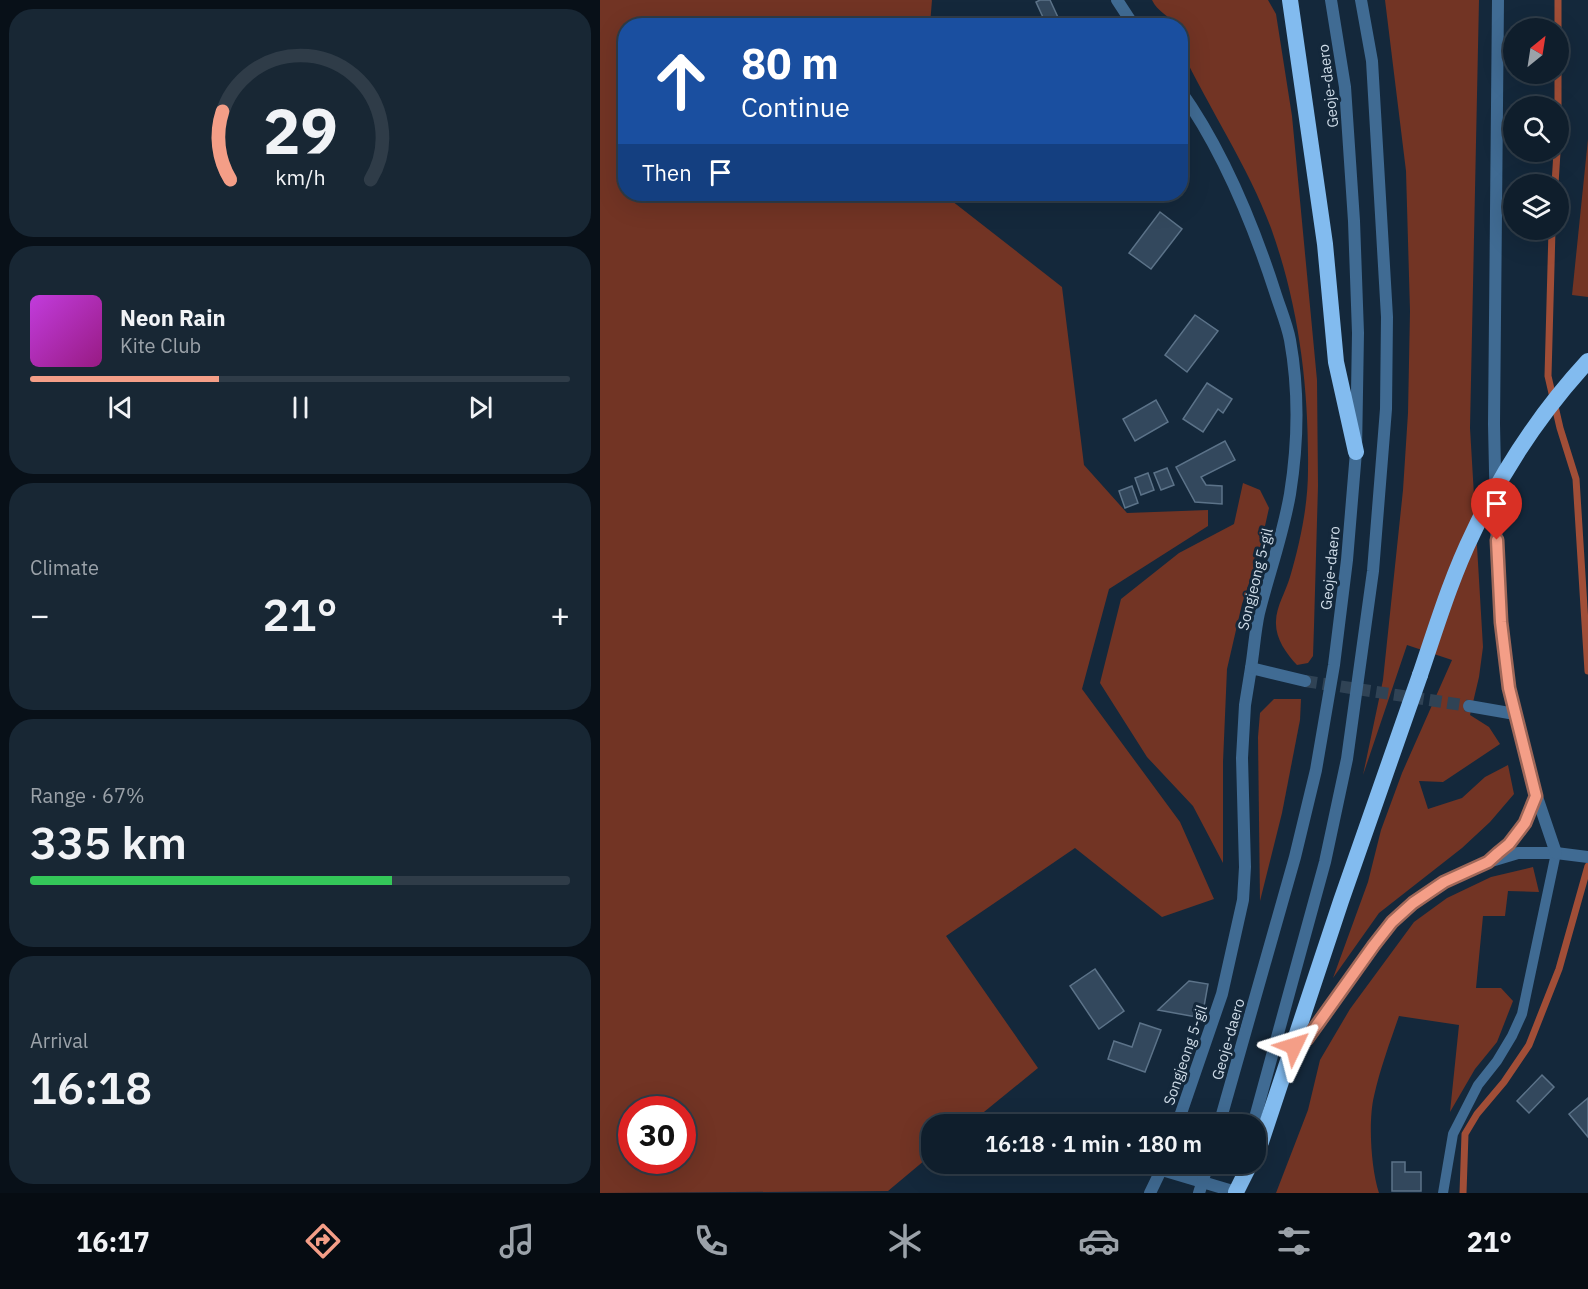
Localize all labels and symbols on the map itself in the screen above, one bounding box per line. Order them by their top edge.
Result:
north arrow [1503,18,1569,84]
street label: Geoje-daero [1313,43,1343,129]
pin [1471,478,1522,540]
street label: Geoje-daero [1316,525,1344,611]
street label: Songjeong 5-gil [1233,526,1277,632]
street label: Geoje-daero [1207,996,1249,1082]
street label: Songjeong 5-gil [1159,1002,1211,1108]
position arrow [1262,1014,1326,1078]
speed limit sign: 30 [618,1096,696,1174]

